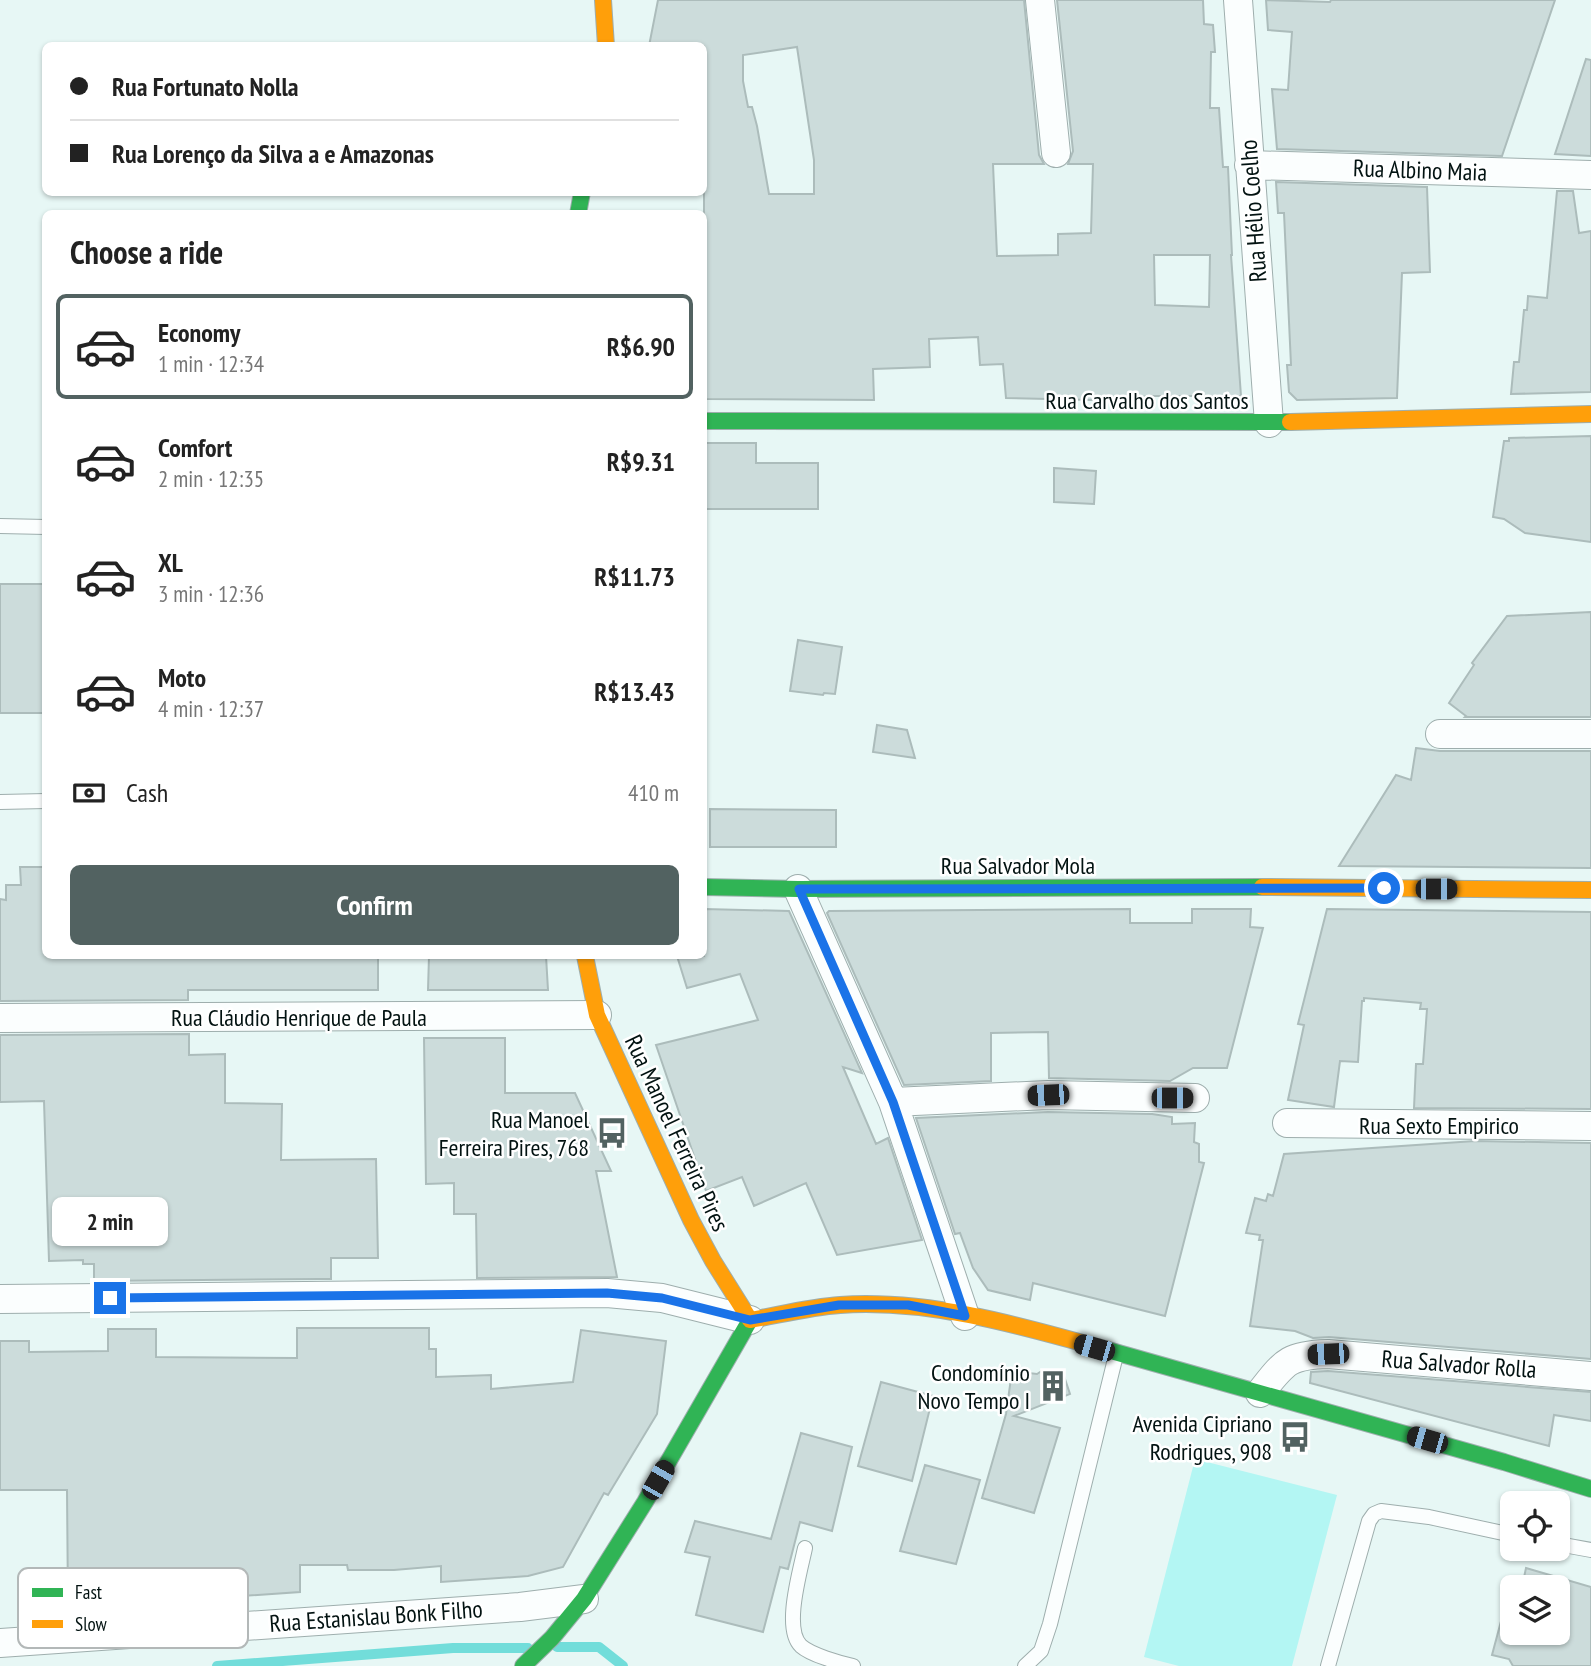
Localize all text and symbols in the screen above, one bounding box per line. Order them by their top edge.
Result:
text: Rua Fortunato Nolla [112,70,299,103]
text: Rua Lorenço da Silva a e Amazonas [112,137,434,170]
street label: Rua Hélio Coelho [1233,139,1273,283]
street label: Rua Albino Maia [1352,152,1488,188]
text: Choose a ride [70,231,223,273]
icon: car [74,315,137,378]
text: Economy [158,316,240,349]
text: R$6.90 [607,330,675,363]
text: 1 min · 12:34 [158,349,264,378]
street label: Rua Carvalho dos Santos [1045,385,1249,416]
icon: car [74,430,137,493]
text: Comfort [158,431,232,464]
text: R$9.31 [607,445,675,478]
text: 2 min · 12:35 [158,464,264,493]
icon: car [74,545,137,608]
text: XL [158,546,183,579]
text: R$11.73 [594,560,675,593]
text: 3 min · 12:36 [158,579,264,608]
icon: car [74,660,137,723]
text: Moto [158,661,206,694]
text: R$13.43 [594,675,675,708]
text: 4 min · 12:37 [158,694,264,723]
icon: cash [70,774,108,812]
text: Cash [126,776,168,809]
text: 410 m [628,778,679,807]
street label: Rua Salvador Mola [941,850,1095,881]
button: Confirm [70,865,679,945]
route start [1368,872,1400,904]
car [1416,879,1458,900]
street label: Rua Cláudio Henrique de Paula [171,1002,427,1033]
street label: Rua Manoel Ferreira Pires [618,1030,736,1236]
car [1027,1084,1070,1106]
car [1152,1088,1194,1109]
place label: Rua Manoel Ferreira Pires, 768 [439,1104,589,1163]
street label: Rua Sexto Empirico [1359,1110,1519,1141]
bus stop icon: Rua Manoel Ferreira Pires, 768 [595,1116,629,1150]
callout: 2 min [52,1196,168,1246]
text: 2 min [87,1207,133,1236]
route end [94,1282,126,1314]
car [1071,1332,1118,1364]
car [1307,1343,1350,1365]
street label: Rua Salvador Rolla [1381,1343,1537,1385]
place label: Condomínio Novo Tempo I [918,1357,1030,1416]
building icon: Condomínio Novo Tempo I [1036,1369,1070,1403]
place label: Avenida Cipriano Rodrigues, 908 [1132,1408,1272,1467]
bus stop icon: Avenida Cipriano Rodrigues, 908 [1278,1420,1312,1454]
car [1404,1424,1451,1456]
car [639,1457,678,1503]
map controls [1500,1491,1570,1645]
button: locate [1500,1491,1570,1561]
legend [18,1568,248,1648]
button: layers [1500,1575,1570,1645]
text: Fast [75,1580,103,1604]
street label: Rua Estanislau Bonk Filho [268,1593,484,1639]
text: Slow [75,1612,108,1636]

